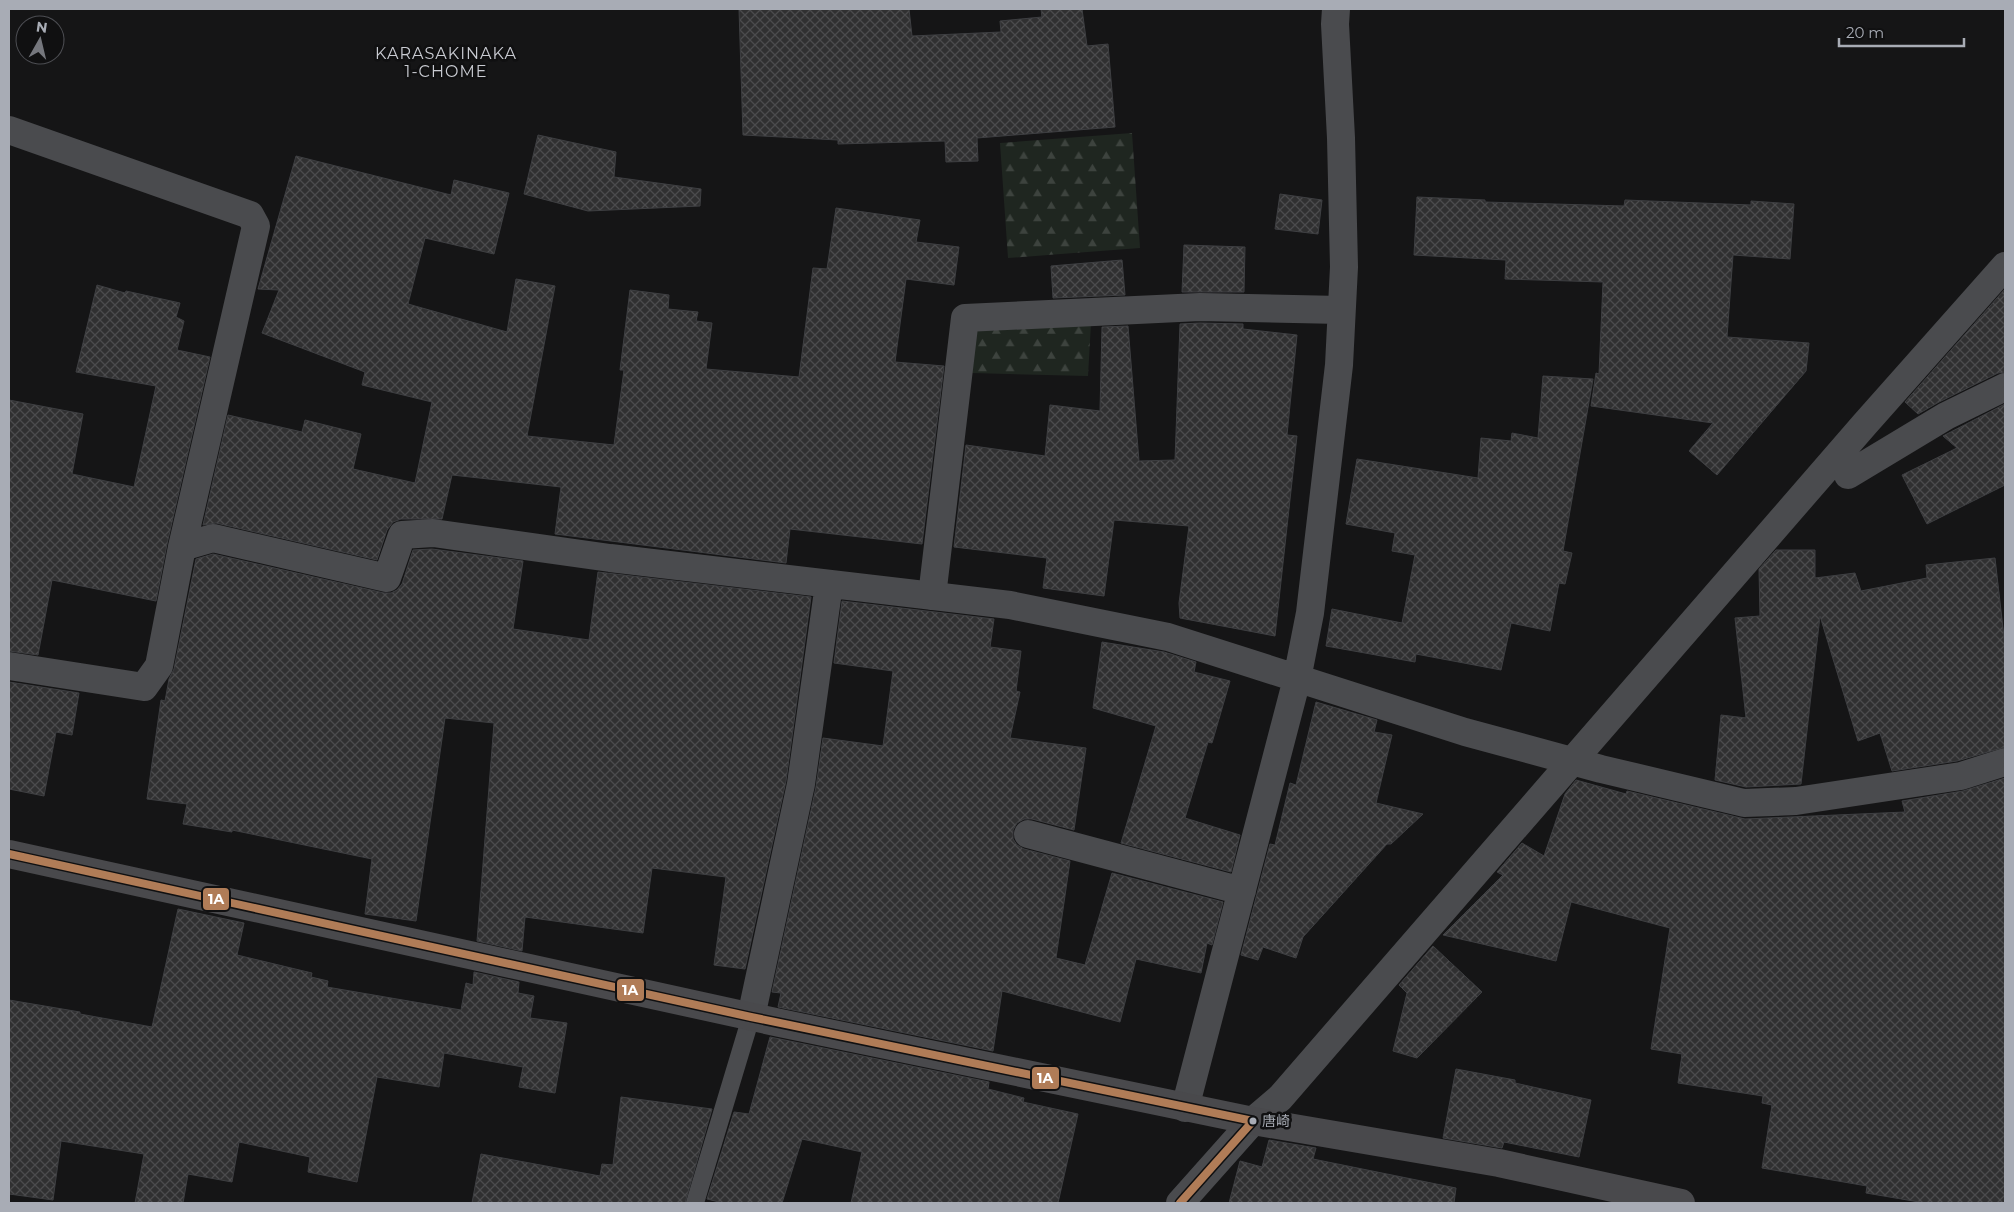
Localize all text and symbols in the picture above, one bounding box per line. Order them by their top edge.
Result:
north arrow [15,15,65,65]
scale bar [1839,15,1964,47]
text: N [35,17,49,37]
text: 20 m [1846,23,1884,42]
district label: KARASAKINAKA 1-CHOME [375,44,517,81]
line badge: 1A [202,887,230,911]
text: 1A [208,890,224,908]
line badge: 1A [616,978,645,1002]
text: 1A [622,981,638,999]
line badge: 1A [1031,1066,1060,1090]
text: 1A [1037,1069,1053,1087]
place label: 唐崎 [1262,1112,1290,1130]
marker: 唐崎 [1248,1116,1258,1126]

